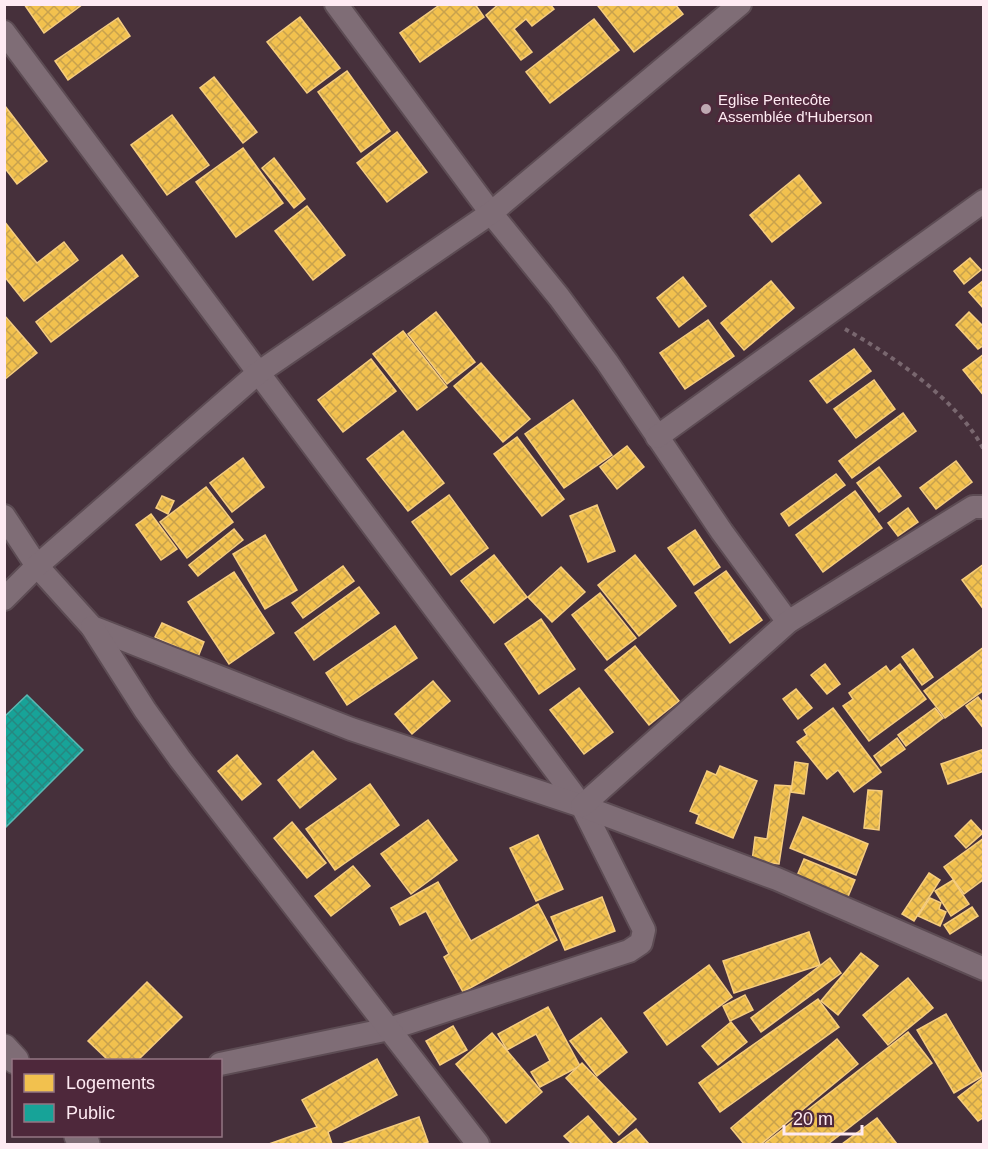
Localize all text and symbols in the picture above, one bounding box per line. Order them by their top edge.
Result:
place label: Eglise Pentecôte Assemblée d'Huberson [718,91,873,125]
marker: Eglise Pentecôte Assemblée d'Huberson [699,102,713,116]
legend [12,1059,222,1137]
text: Logements [66,1073,155,1093]
scale bar [784,1098,862,1136]
text: Public [66,1103,115,1123]
text: 20 m [793,1109,833,1129]

